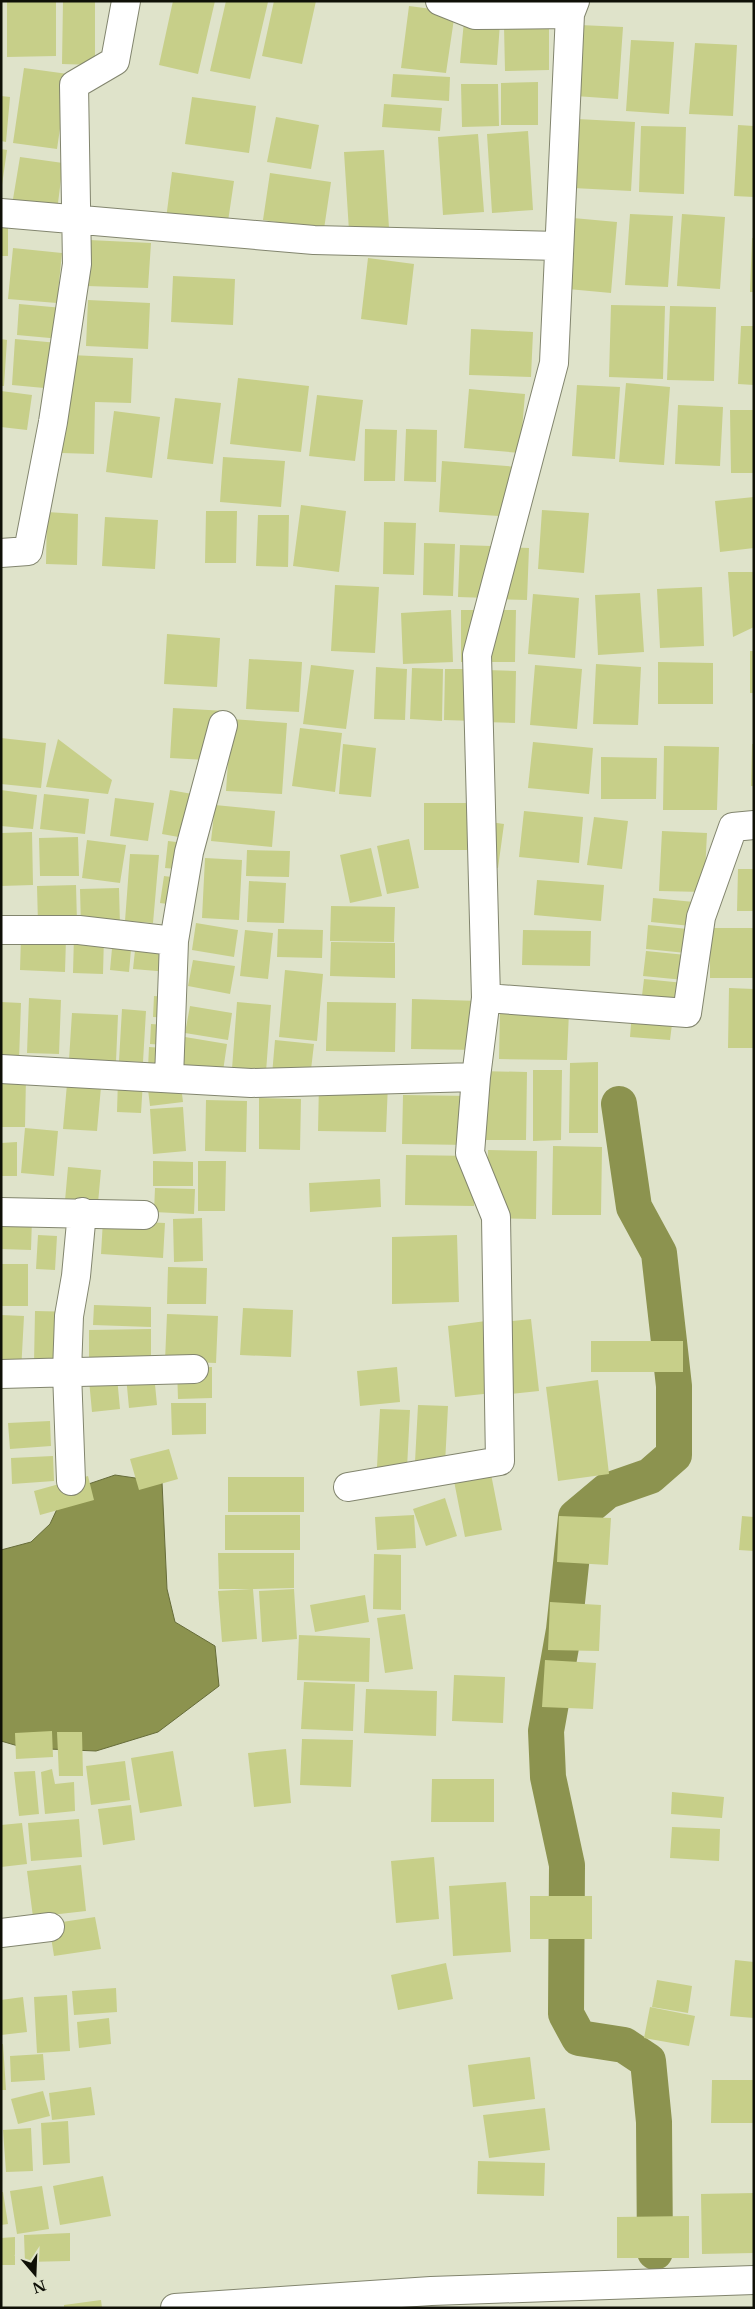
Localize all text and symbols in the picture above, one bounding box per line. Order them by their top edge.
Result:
north arrow [10,2249,60,2299]
text: N [30,2276,48,2297]

